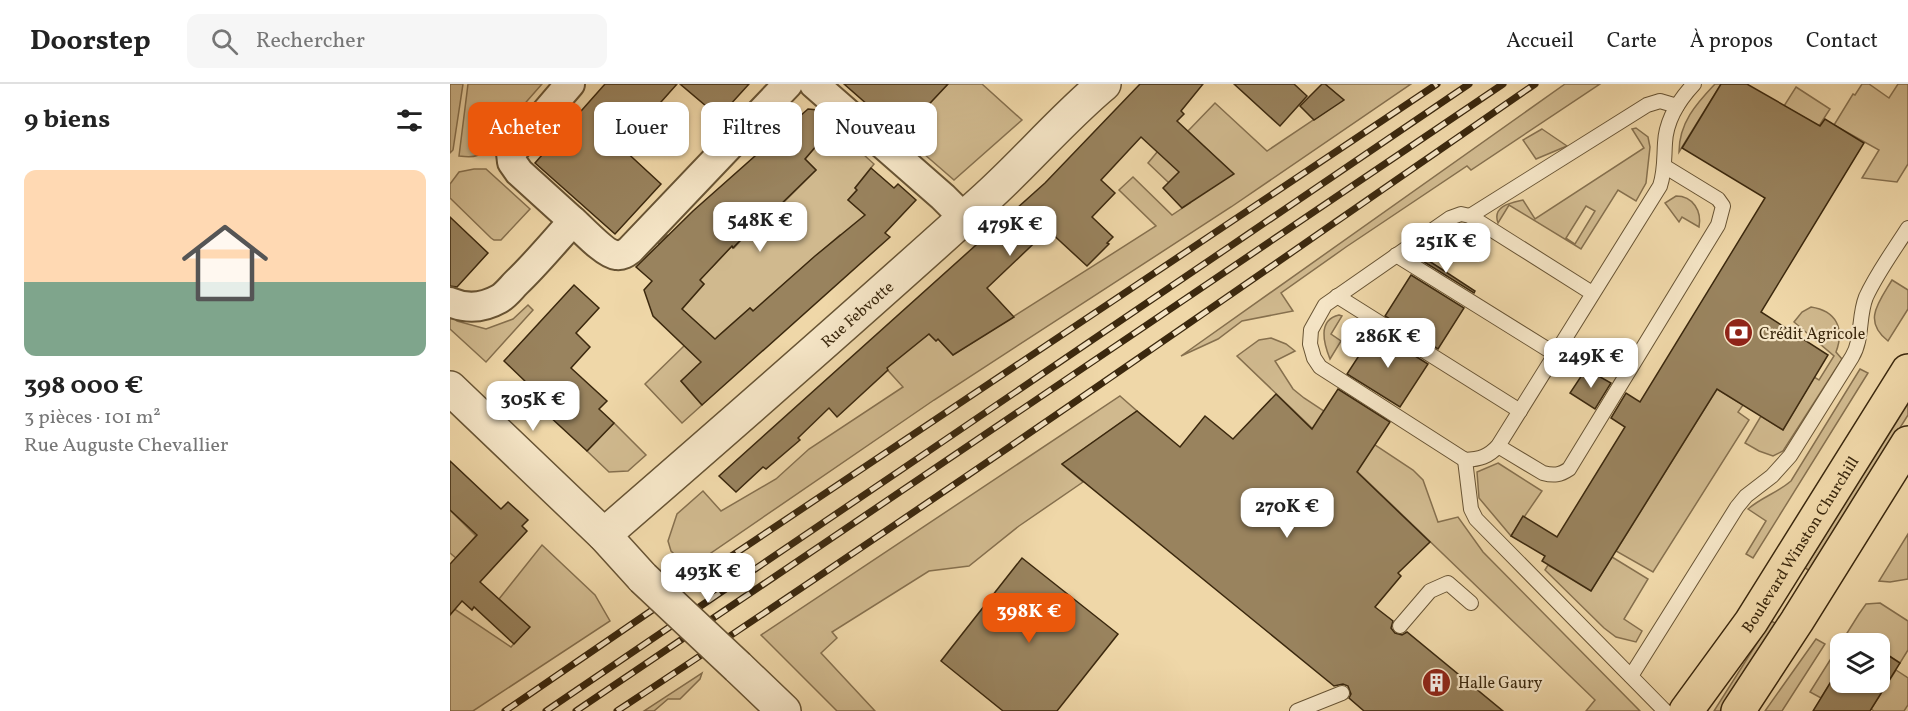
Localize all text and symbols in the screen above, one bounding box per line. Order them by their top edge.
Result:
search box [187,14,607,68]
text: Doorstep [30,22,151,61]
icon: search [208,25,241,58]
text: Rechercher [256,26,365,57]
text: Accueil [1506,27,1574,56]
text: Carte [1607,27,1657,56]
text: À propos [1690,27,1773,56]
text: Contact [1806,27,1878,56]
text: 9 biens [24,102,110,138]
chip: Acheter [468,102,582,156]
chip: Louer [594,102,689,156]
chip: Filtres [701,102,802,156]
chip: Nouveau [814,102,937,156]
icon: filters [393,104,426,137]
pin: 548K € [711,202,809,253]
pin: 479K € [961,206,1059,257]
text: 548K € [727,207,793,235]
icon: home [171,209,279,317]
text: 479K € [977,211,1043,239]
pin: 251K € [1397,223,1495,274]
text: 251K € [1415,228,1477,256]
street label: Rue Febvotte [817,277,899,353]
bank icon: Crédit Agricole [1722,317,1754,349]
pin: 286K € [1339,318,1437,369]
text: 286K € [1355,323,1421,351]
place label: Crédit Agricole [1759,324,1865,346]
pin: 249K € [1542,338,1640,389]
text: 249K € [1558,343,1624,371]
text: 398 000 € [24,368,144,404]
pin: 305K € [484,381,582,432]
text: 305K € [501,386,565,414]
text: 3 pièces · 101 m² [24,404,161,432]
text: Rue Auguste Chevallier [24,432,228,460]
street label: Boulevard Winston Churchill [1737,452,1865,638]
pin: 270K € [1238,488,1336,539]
text: 270K € [1255,493,1319,521]
pin: 493K € [659,553,757,604]
text: 493K € [675,558,741,586]
pin: 398K € [980,593,1078,644]
text: 398K € [996,598,1062,626]
map controls [1830,633,1890,693]
button: layers [1830,633,1890,693]
building icon: Halle Gaury [1421,666,1453,698]
place label: Halle Gaury [1458,673,1543,695]

